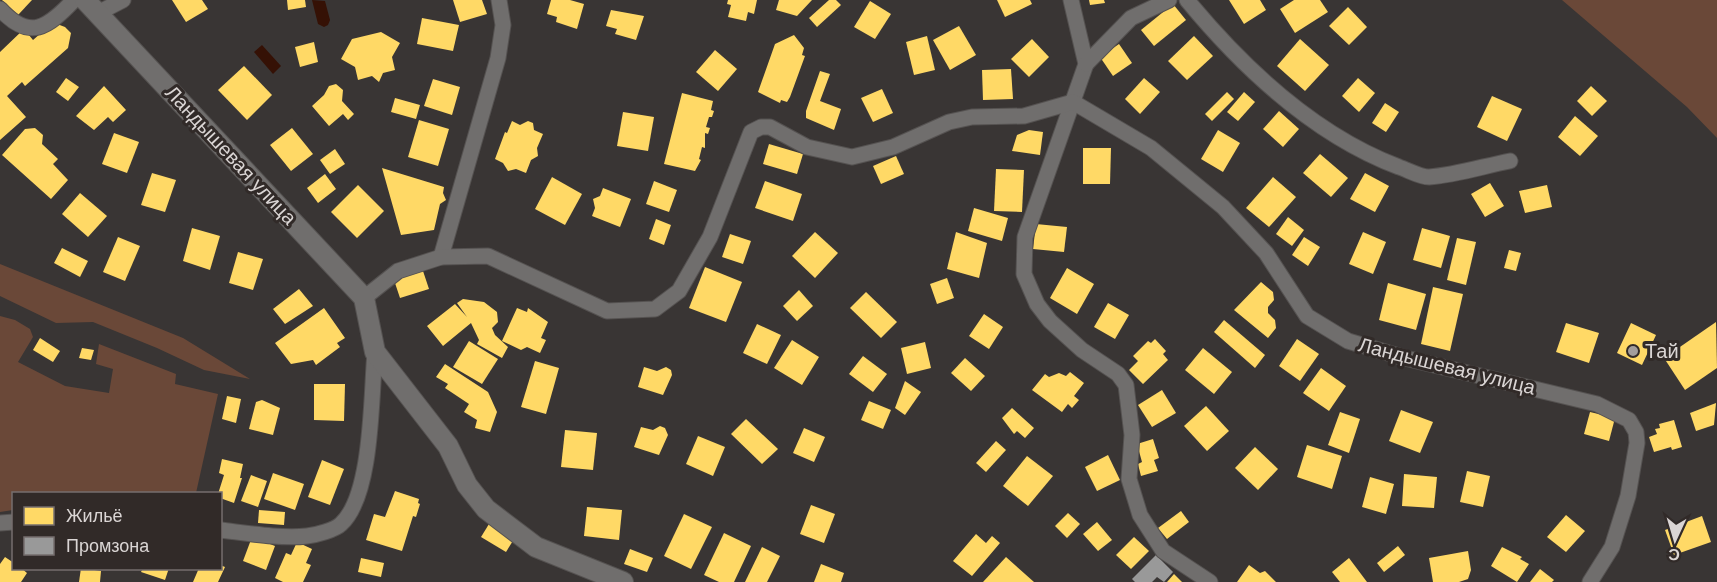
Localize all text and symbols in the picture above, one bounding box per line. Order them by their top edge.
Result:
street label: Ландышевая улица [161,81,301,229]
street label: Ландышевая улица [1356,333,1539,399]
place label: Тай [1645,340,1679,362]
marker: Тай [1626,344,1640,358]
legend [12,492,222,570]
text: Жильё [66,506,123,526]
north arrow [1645,510,1705,570]
text: Промзона [66,536,150,556]
text: С [1667,546,1680,563]

